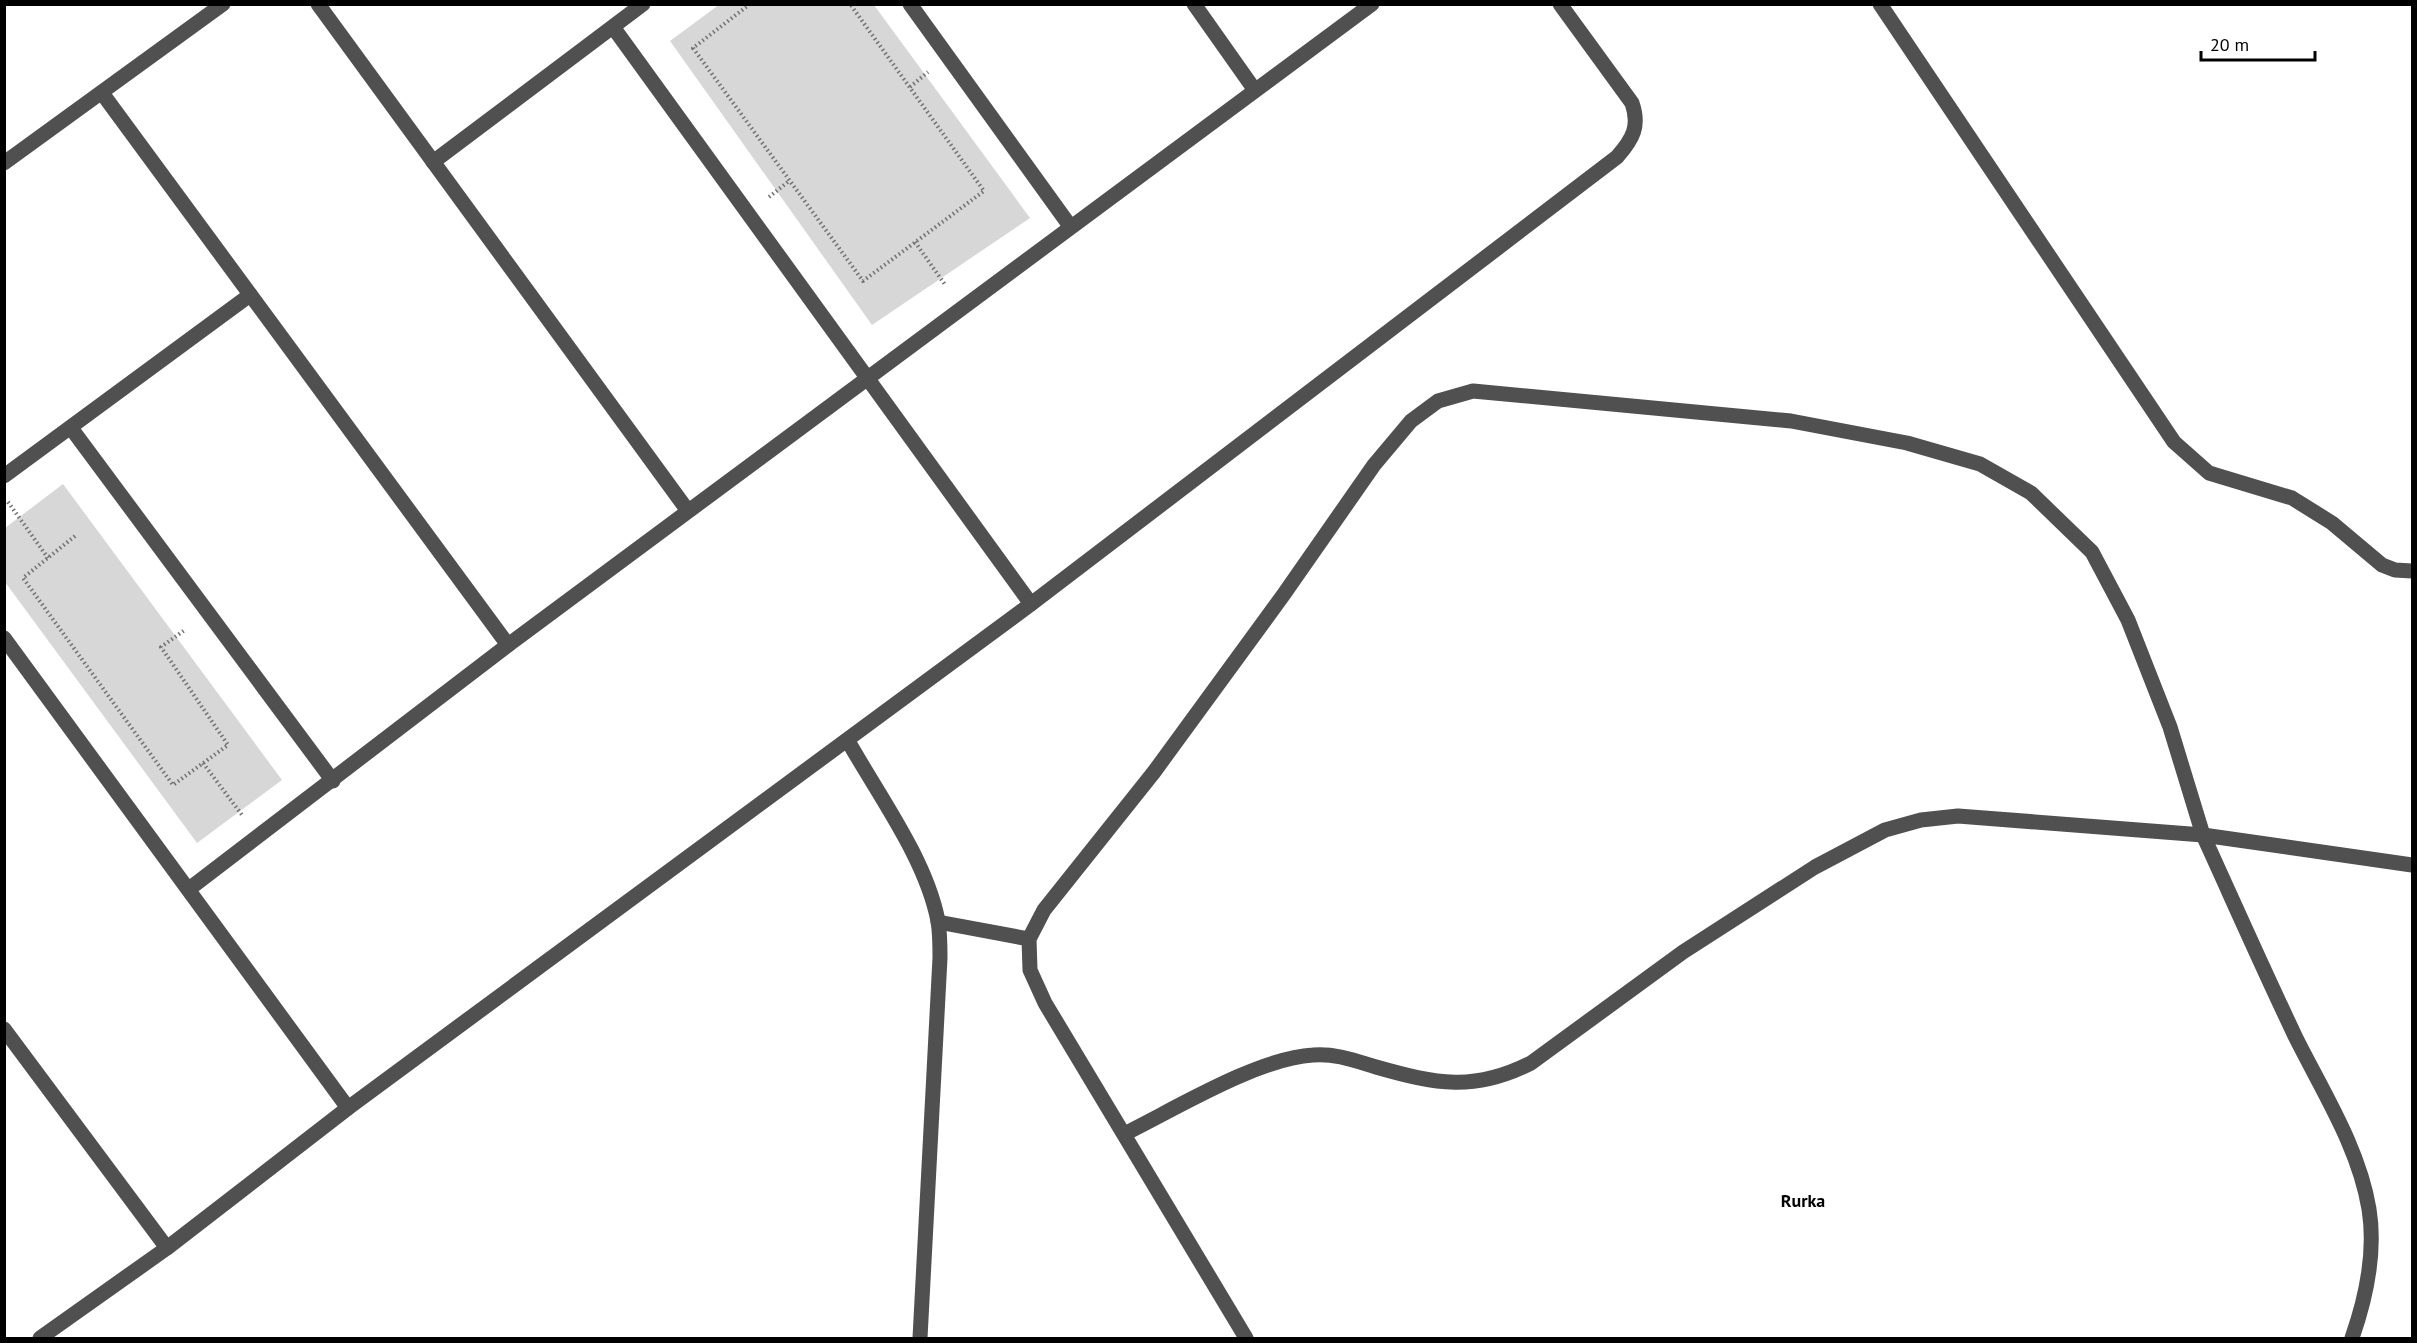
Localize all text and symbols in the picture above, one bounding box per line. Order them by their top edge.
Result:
scale bar [2201,24,2315,62]
text: 20 m [2210,33,2249,56]
district label: Rurka [1781,1189,1825,1212]

